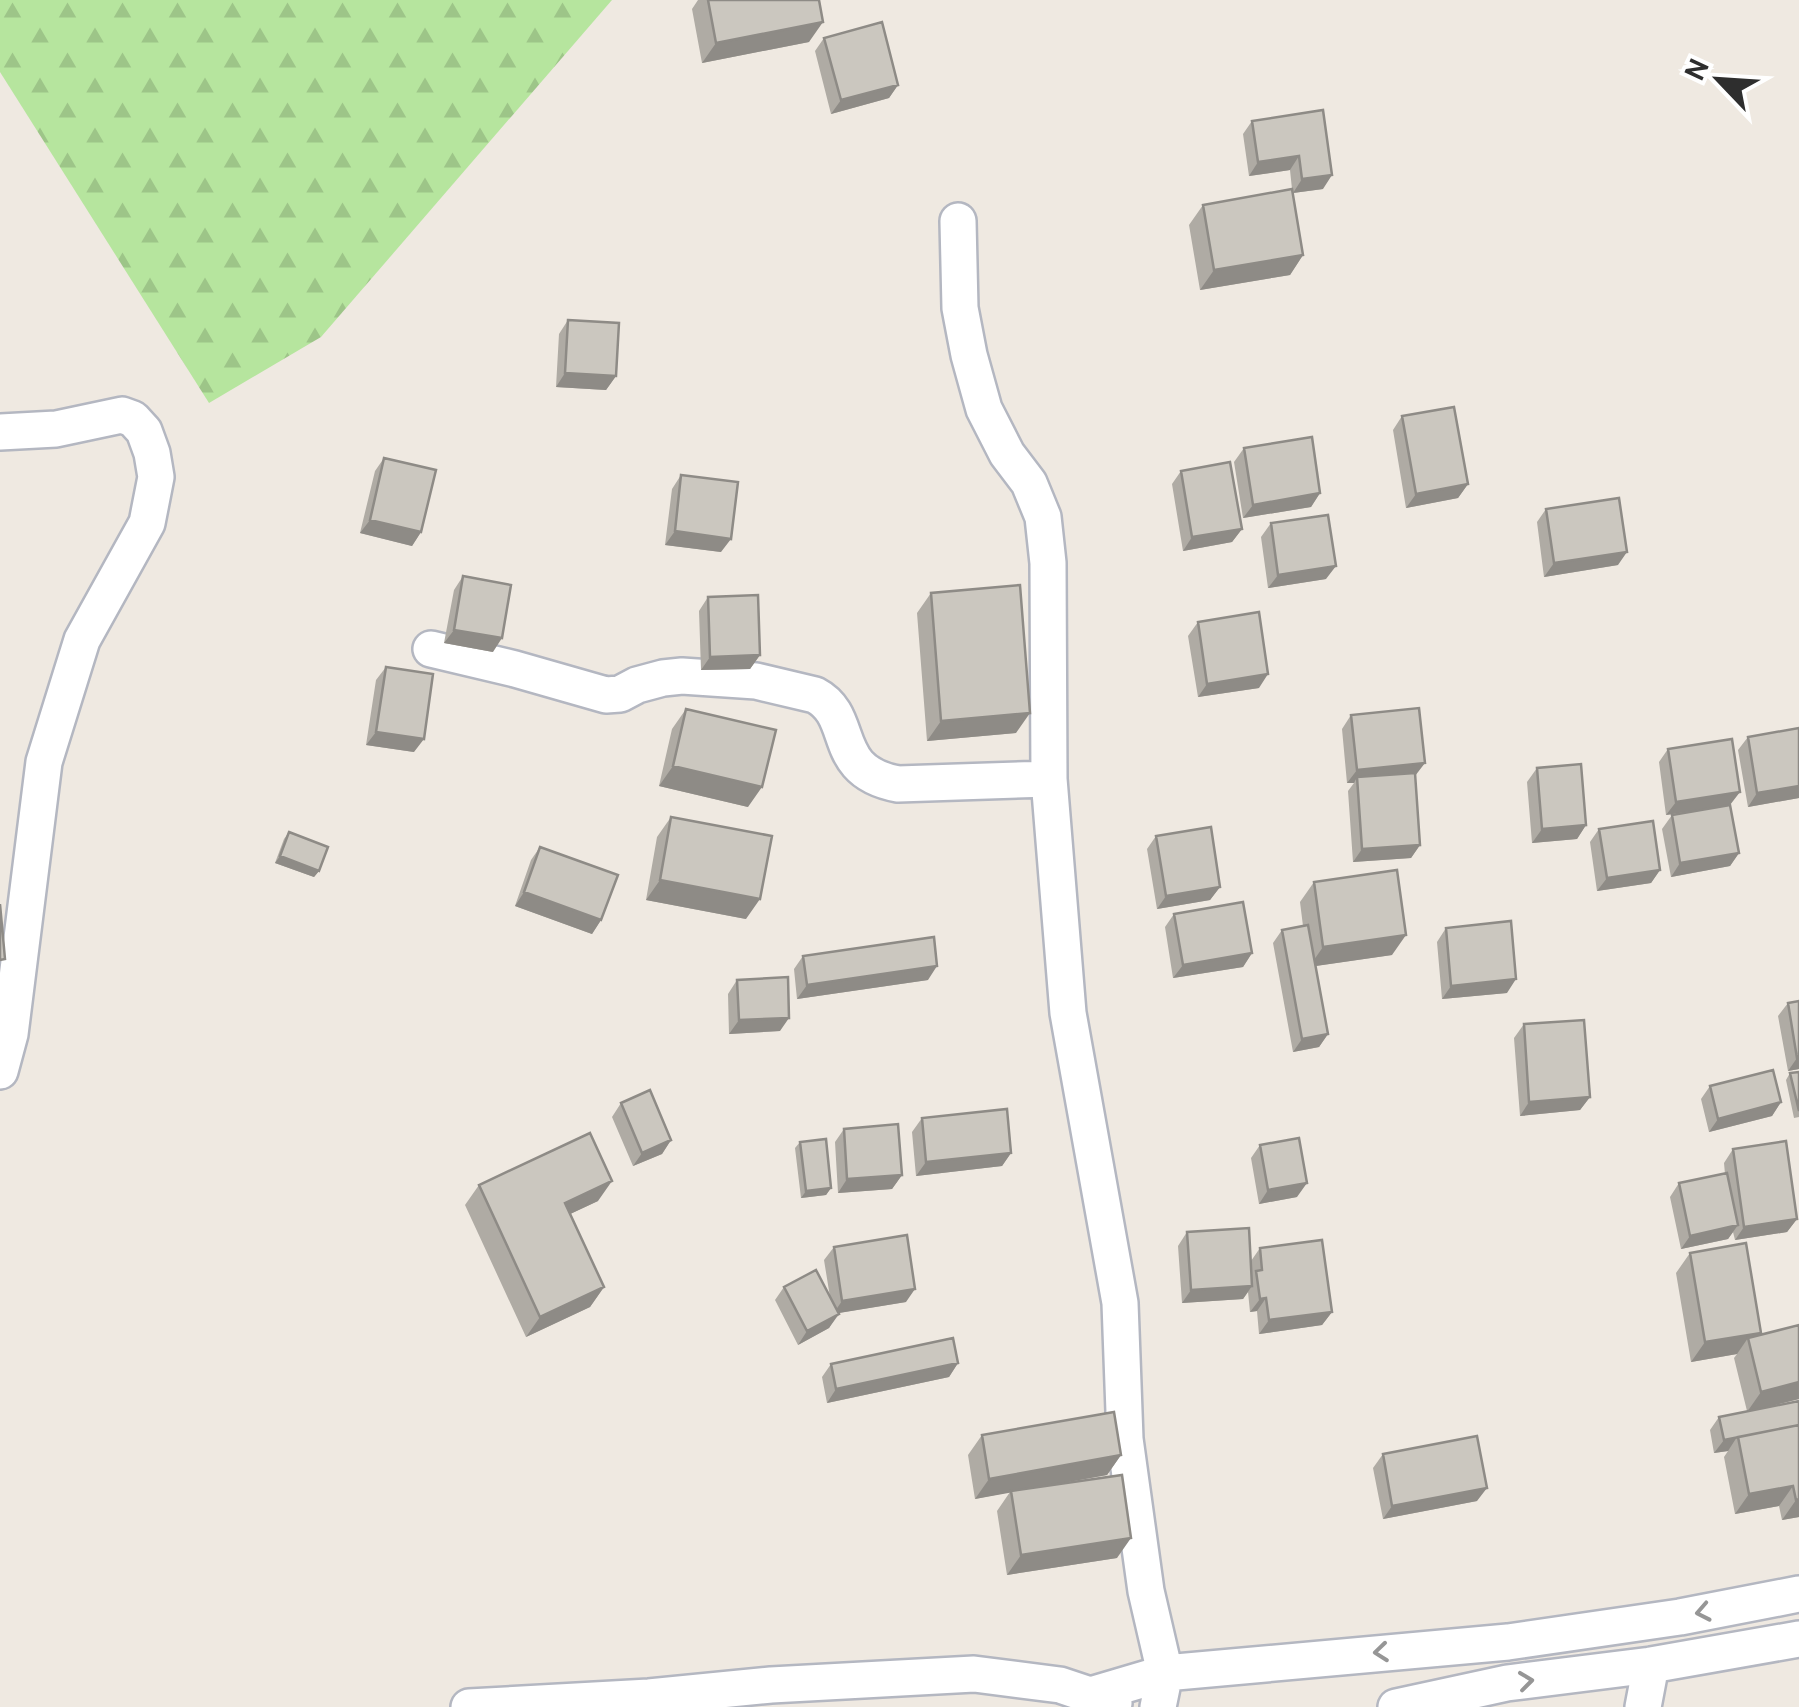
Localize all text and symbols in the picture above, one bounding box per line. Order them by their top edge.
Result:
north arrow [1669,30,1769,130]
text: N [1677,53,1716,86]
one-way arrow [1695,1601,1712,1622]
one-way arrow [1372,1641,1388,1662]
one-way arrow [1518,1671,1535,1692]

